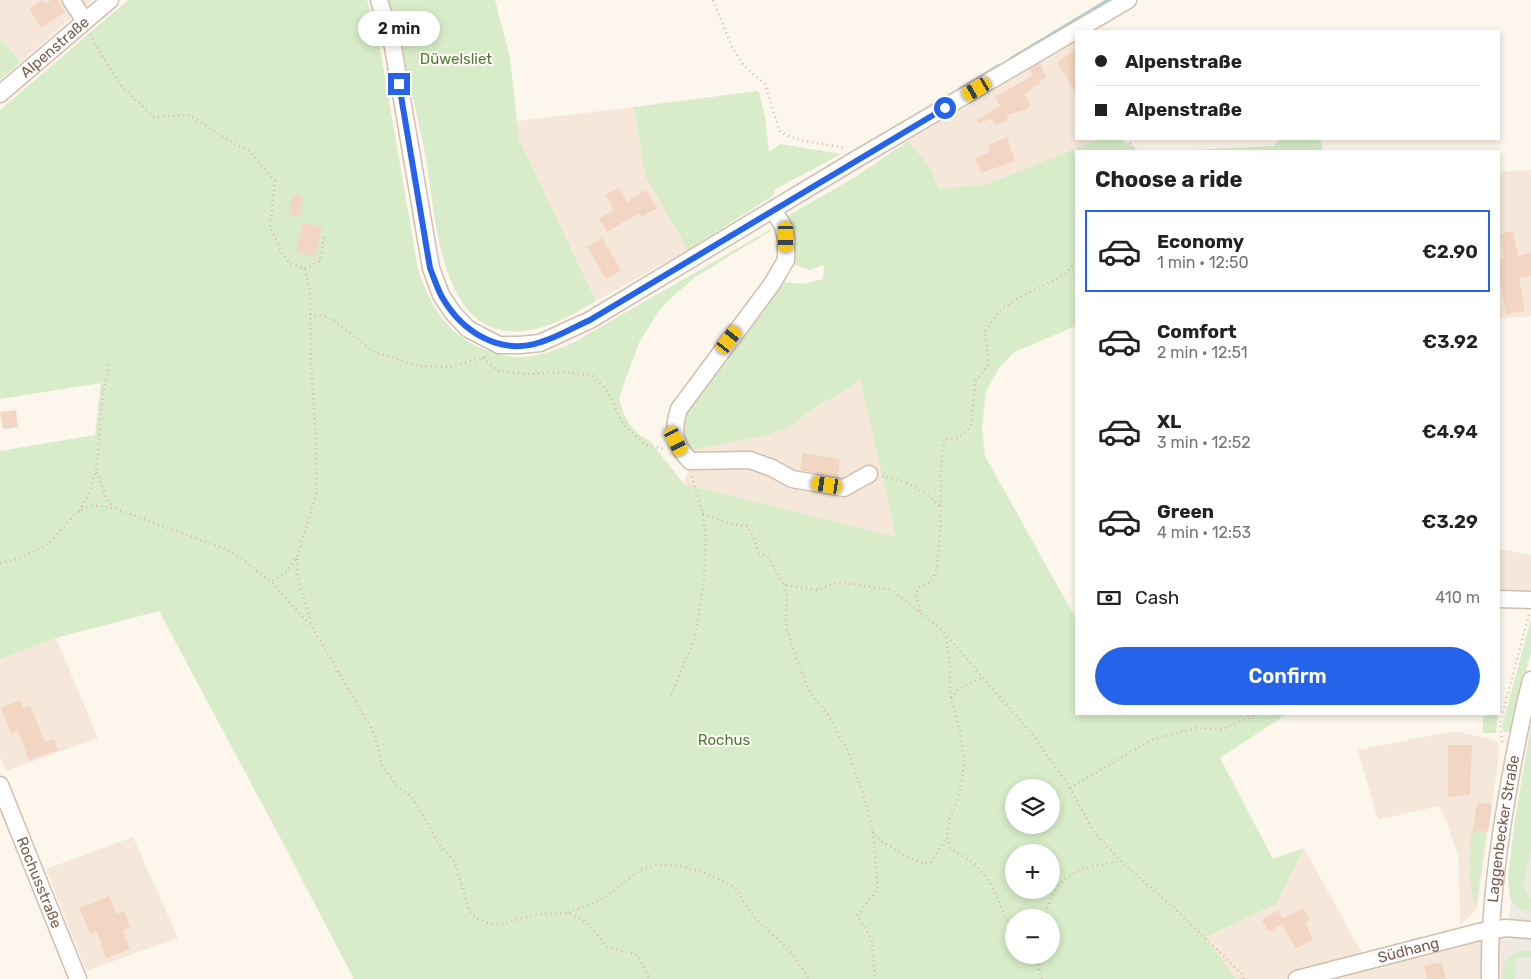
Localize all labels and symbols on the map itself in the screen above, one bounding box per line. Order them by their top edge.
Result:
callout: 2 min [358,12,440,46]
street label: Alpenstraße [17,13,93,82]
park label: Düwelsliet [420,50,492,68]
route end [388,73,410,95]
car [960,75,993,103]
route start [934,97,956,119]
car [778,222,793,252]
car [713,324,744,356]
car [662,424,689,458]
car [811,475,842,495]
park label: Rochus [698,731,751,749]
street label: Laggenbecker Straße [1484,754,1523,903]
street label: Rochusstraße [13,834,66,931]
street label: Südhang [1376,934,1441,967]

